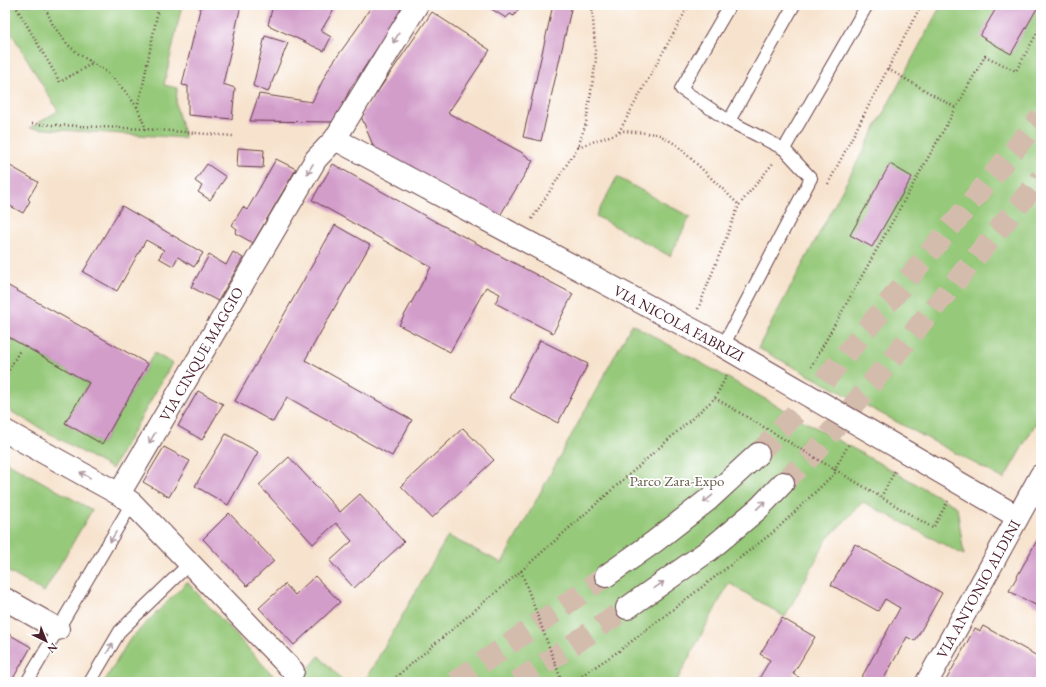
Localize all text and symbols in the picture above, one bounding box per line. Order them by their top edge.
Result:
one-way arrow [392,32,400,44]
one-way arrow [306,163,314,175]
street label: VIA NICOLA FABRIZI [610,280,748,366]
street label: VIA CINQUE MAGGIO [155,283,247,425]
one-way arrow [148,432,156,443]
one-way arrow [79,471,91,479]
park label: Parco Zara-Expo [629,471,725,490]
one-way arrow [703,495,714,504]
one-way arrow [756,500,766,510]
street label: VIA ANTONIO ALDINI [932,516,1024,662]
one-way arrow [108,531,116,543]
one-way arrow [654,581,665,589]
north arrow [26,621,66,661]
text: N [45,640,61,657]
one-way arrow [106,642,114,654]

